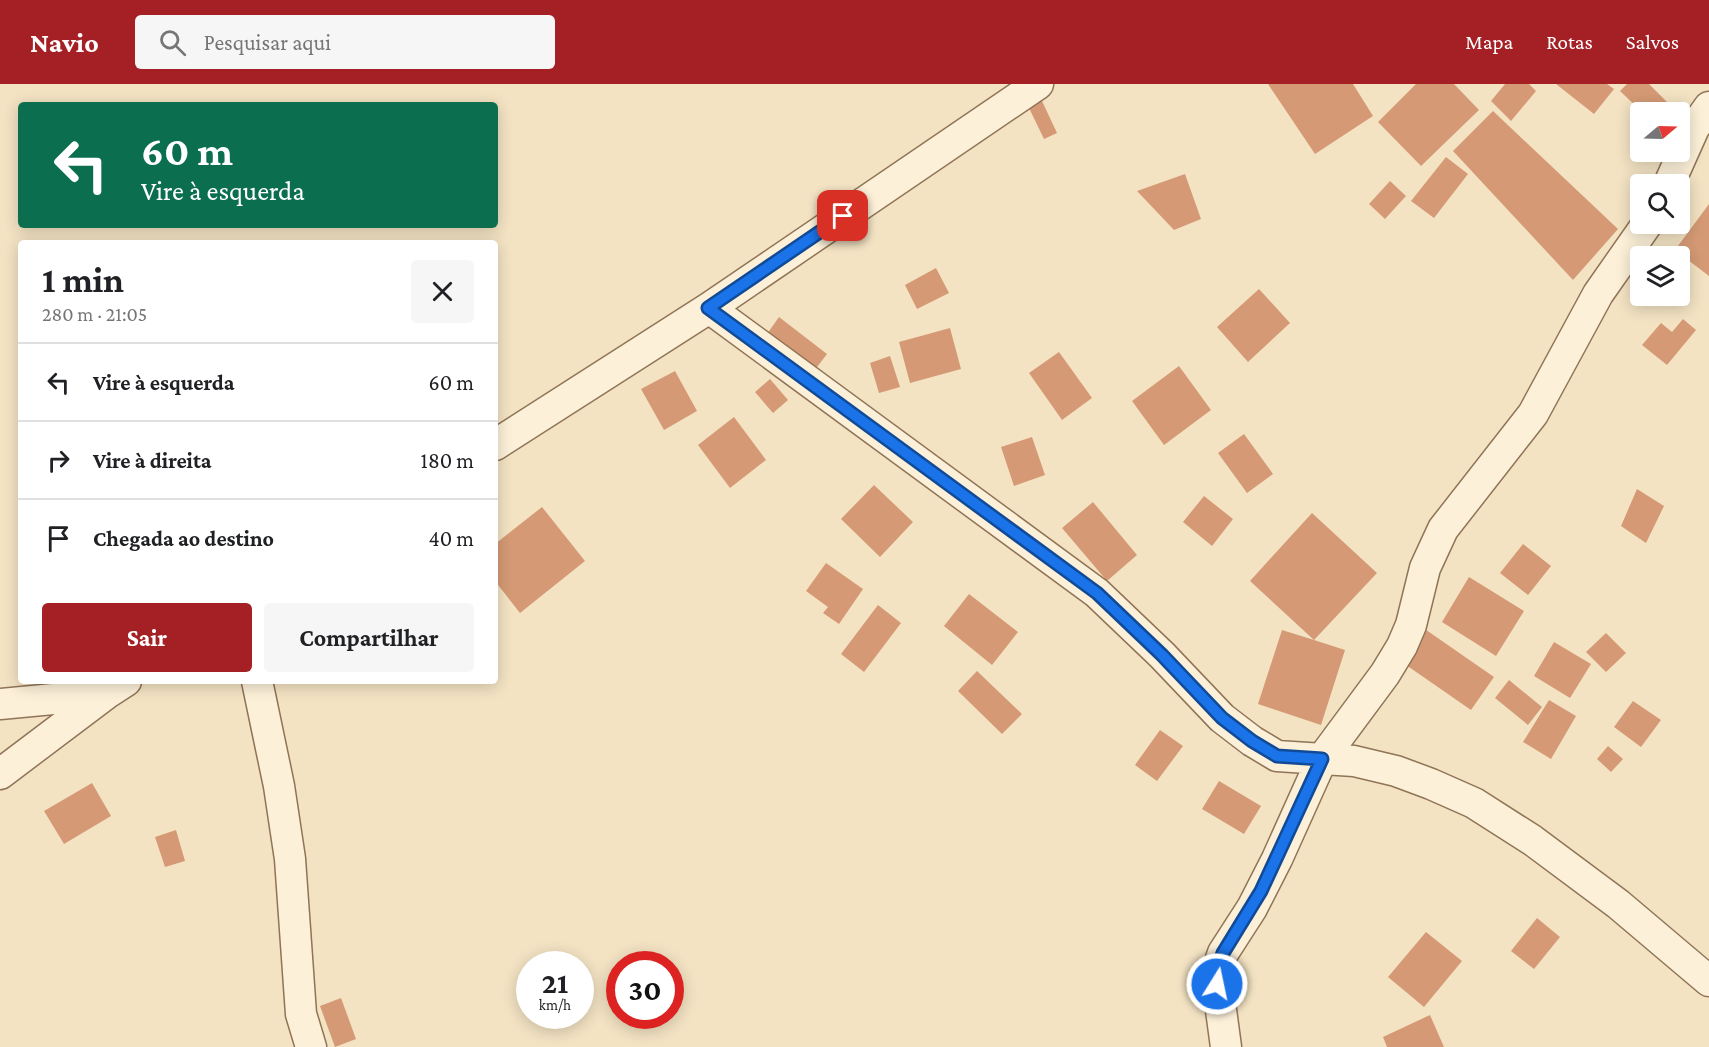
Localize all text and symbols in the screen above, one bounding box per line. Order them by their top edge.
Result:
search box [135,15,555,69]
icon: search [156,26,189,59]
text: Navio [30,27,99,58]
text: Pesquisar aqui [204,30,331,55]
text: Mapa [1465,30,1513,54]
text: Rotas [1546,30,1593,54]
text: Salvos [1626,30,1679,54]
north arrow [1630,102,1690,162]
map controls [1630,102,1690,306]
icon: left [42,126,120,204]
text: 60 m [141,127,233,174]
button: search [1630,174,1690,234]
text: Vire à esquerda [141,176,305,206]
pin [817,190,868,241]
icon: arrive [826,199,859,232]
button: layers [1630,246,1690,306]
text: 1 min [42,260,124,300]
button: close [411,260,474,323]
text: 280 m · 21:05 [42,303,147,325]
icon: left [42,366,75,399]
text: Vire à esquerda [93,370,234,395]
text: 60 m [429,370,474,395]
icon: right [42,444,75,477]
text: Vire à direita [93,448,212,473]
text: 180 m [421,448,474,473]
icon: arrive [42,522,75,555]
text: Chegada ao destino [93,526,274,551]
text: 40 m [429,526,474,551]
button: Sair [42,603,252,672]
button: Compartilhar [264,603,474,672]
speed limit sign: 30 [606,951,684,1029]
position arrow [1185,952,1249,1016]
text: 21 [542,966,568,999]
text: km/h [539,997,571,1013]

